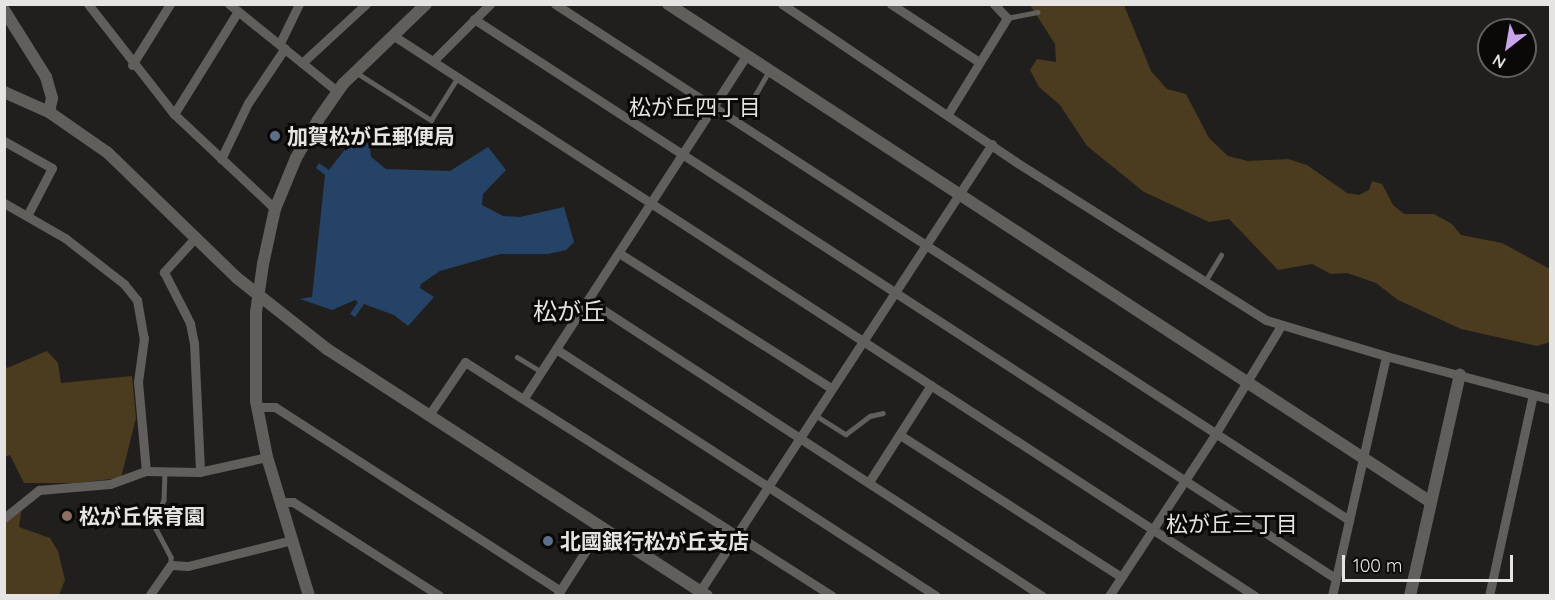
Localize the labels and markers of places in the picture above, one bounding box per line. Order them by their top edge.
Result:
place label: 加賀松が丘郵便局 [287,123,455,149]
marker: 加賀松が丘郵便局 [268,129,282,143]
place label: 松が丘保育園 [79,503,205,529]
marker: 松が丘保育園 [60,509,74,523]
place label: 北國銀行松が丘支店 [560,528,749,554]
marker: 北國銀行松が丘支店 [541,534,555,548]

